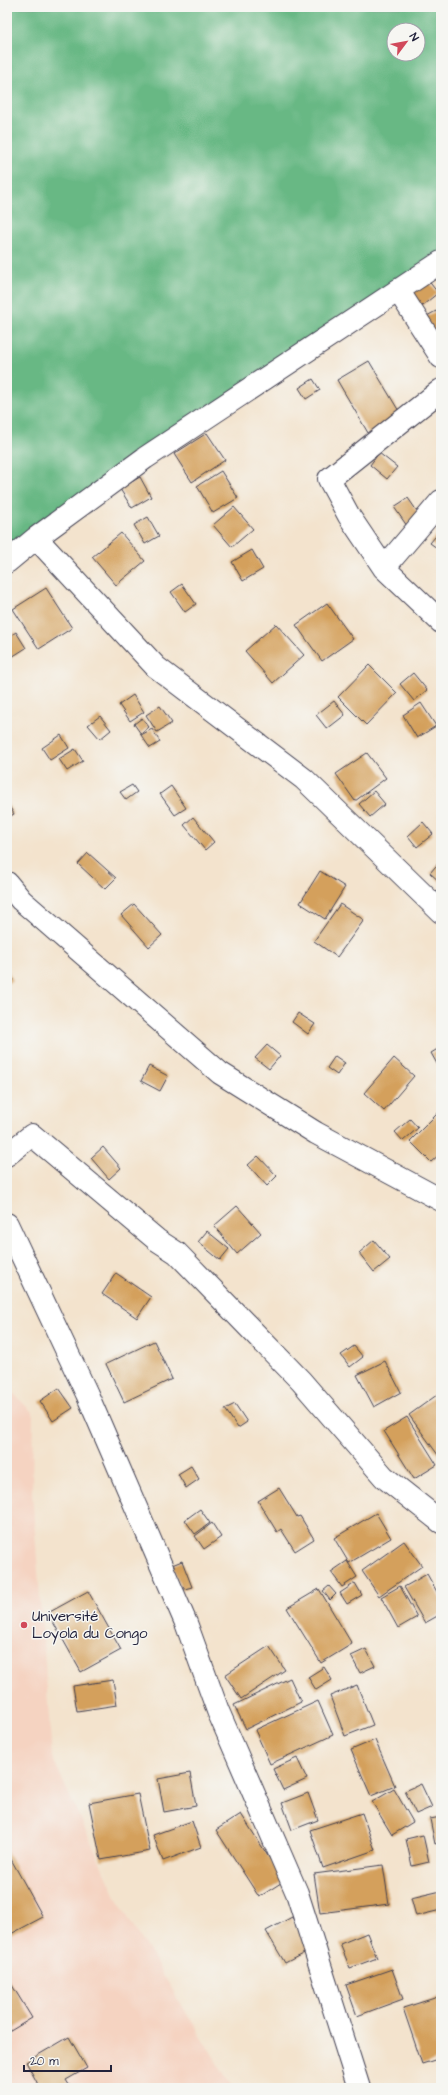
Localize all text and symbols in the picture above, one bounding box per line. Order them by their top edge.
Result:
north arrow [386,22,426,62]
text: N [406,30,422,44]
place label: Université Loyola du Congo [32,1606,148,1645]
marker: Université Loyola du Congo [19,1620,29,1630]
scale bar [24,2047,111,2073]
text: 20 m [30,2053,59,2070]

